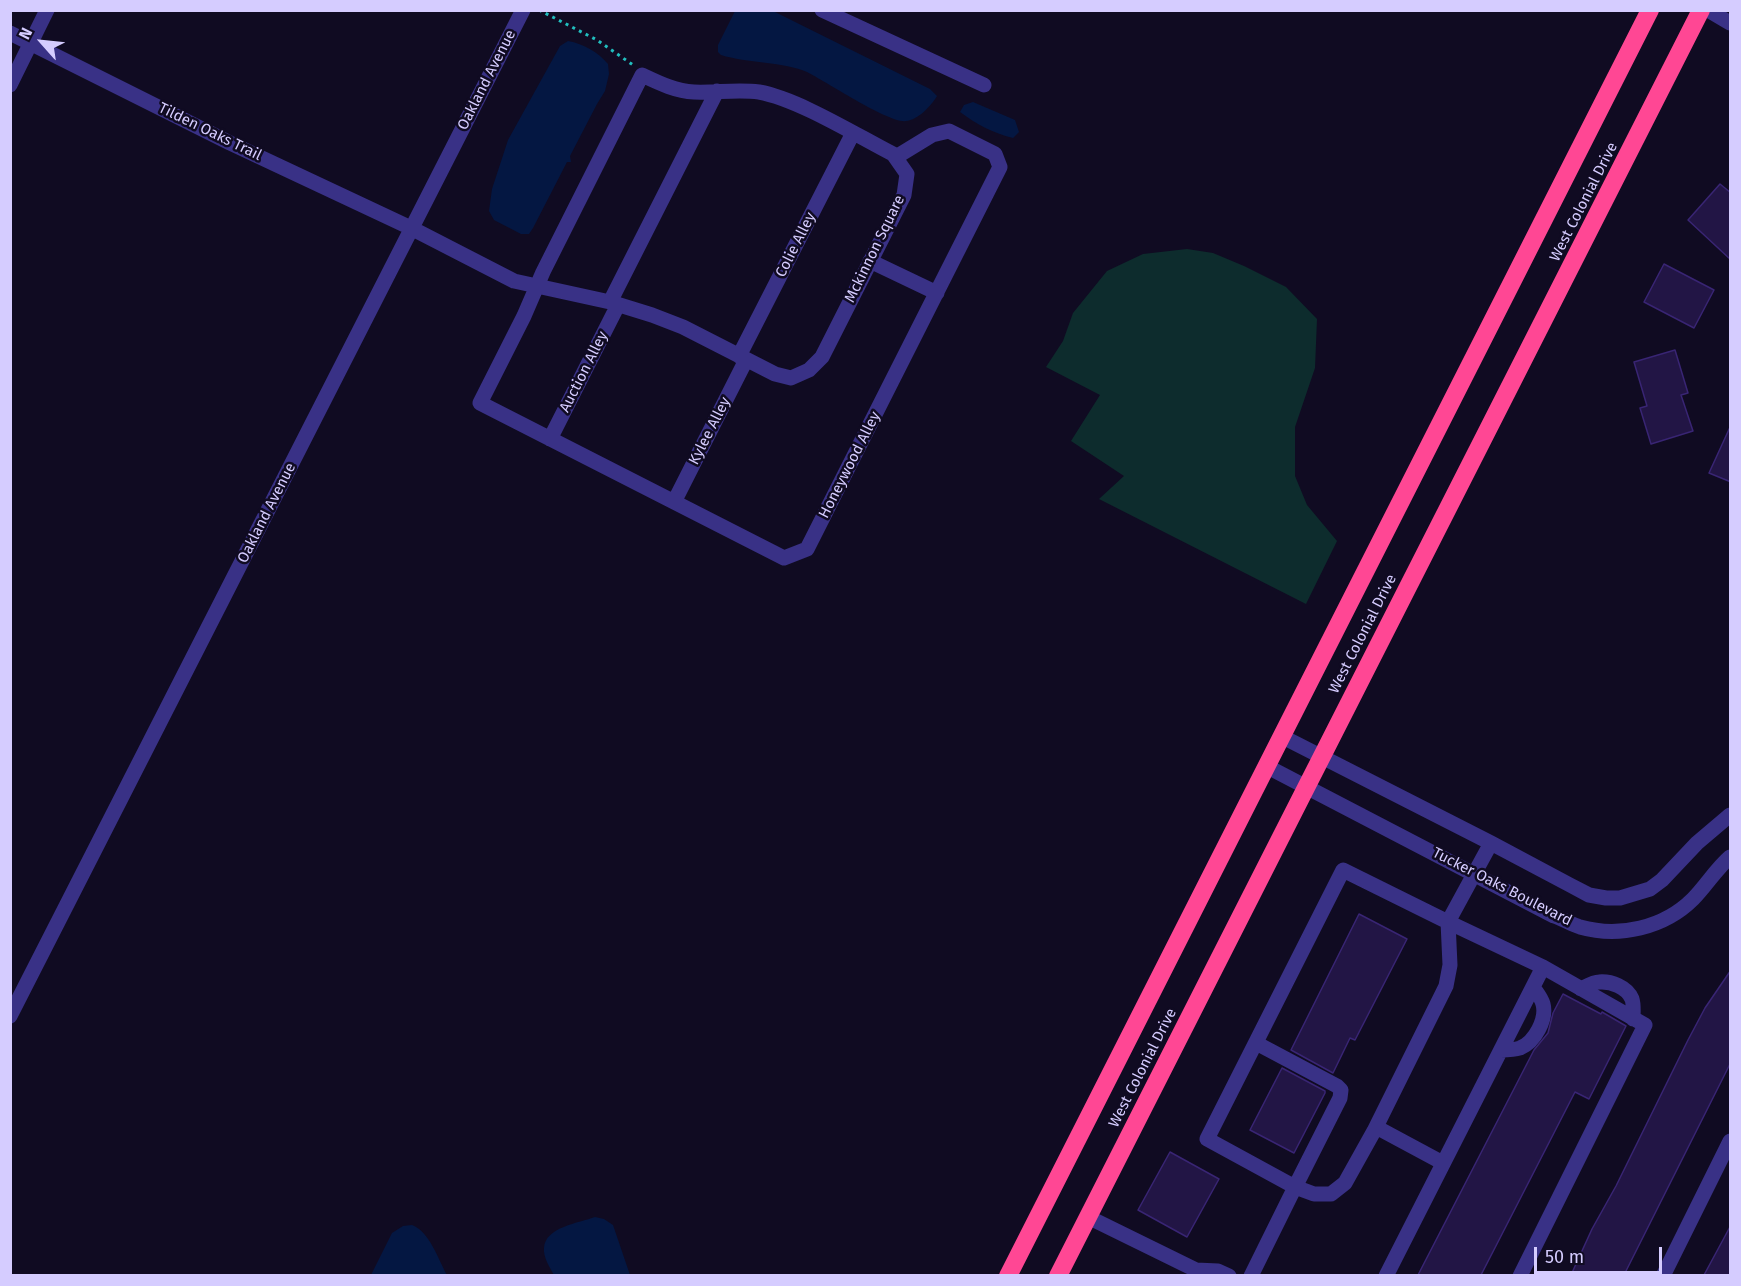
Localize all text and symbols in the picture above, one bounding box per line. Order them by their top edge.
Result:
north arrow [12,12,72,72]
text: N [15,25,36,43]
street label: Oakland Avenue [454,27,520,133]
street label: Tilden Oaks Trail [155,99,265,165]
street label: West Colonial Drive [1546,139,1622,265]
street label: Mckinnon Square [841,192,909,306]
street label: Colie Alley [772,210,820,280]
street label: Auction Alley [556,329,612,415]
street label: Kylee Alley [685,394,735,468]
street label: Honeywood Alley [815,409,885,521]
street label: Oakland Avenue [234,460,300,566]
street label: West Colonial Drive [1325,571,1401,697]
street label: Tucker Oaks Boulevard [1429,844,1575,930]
street label: West Colonial Drive [1105,1005,1181,1131]
scale bar [1537,1235,1664,1273]
text: 50 m [1545,1246,1584,1268]

